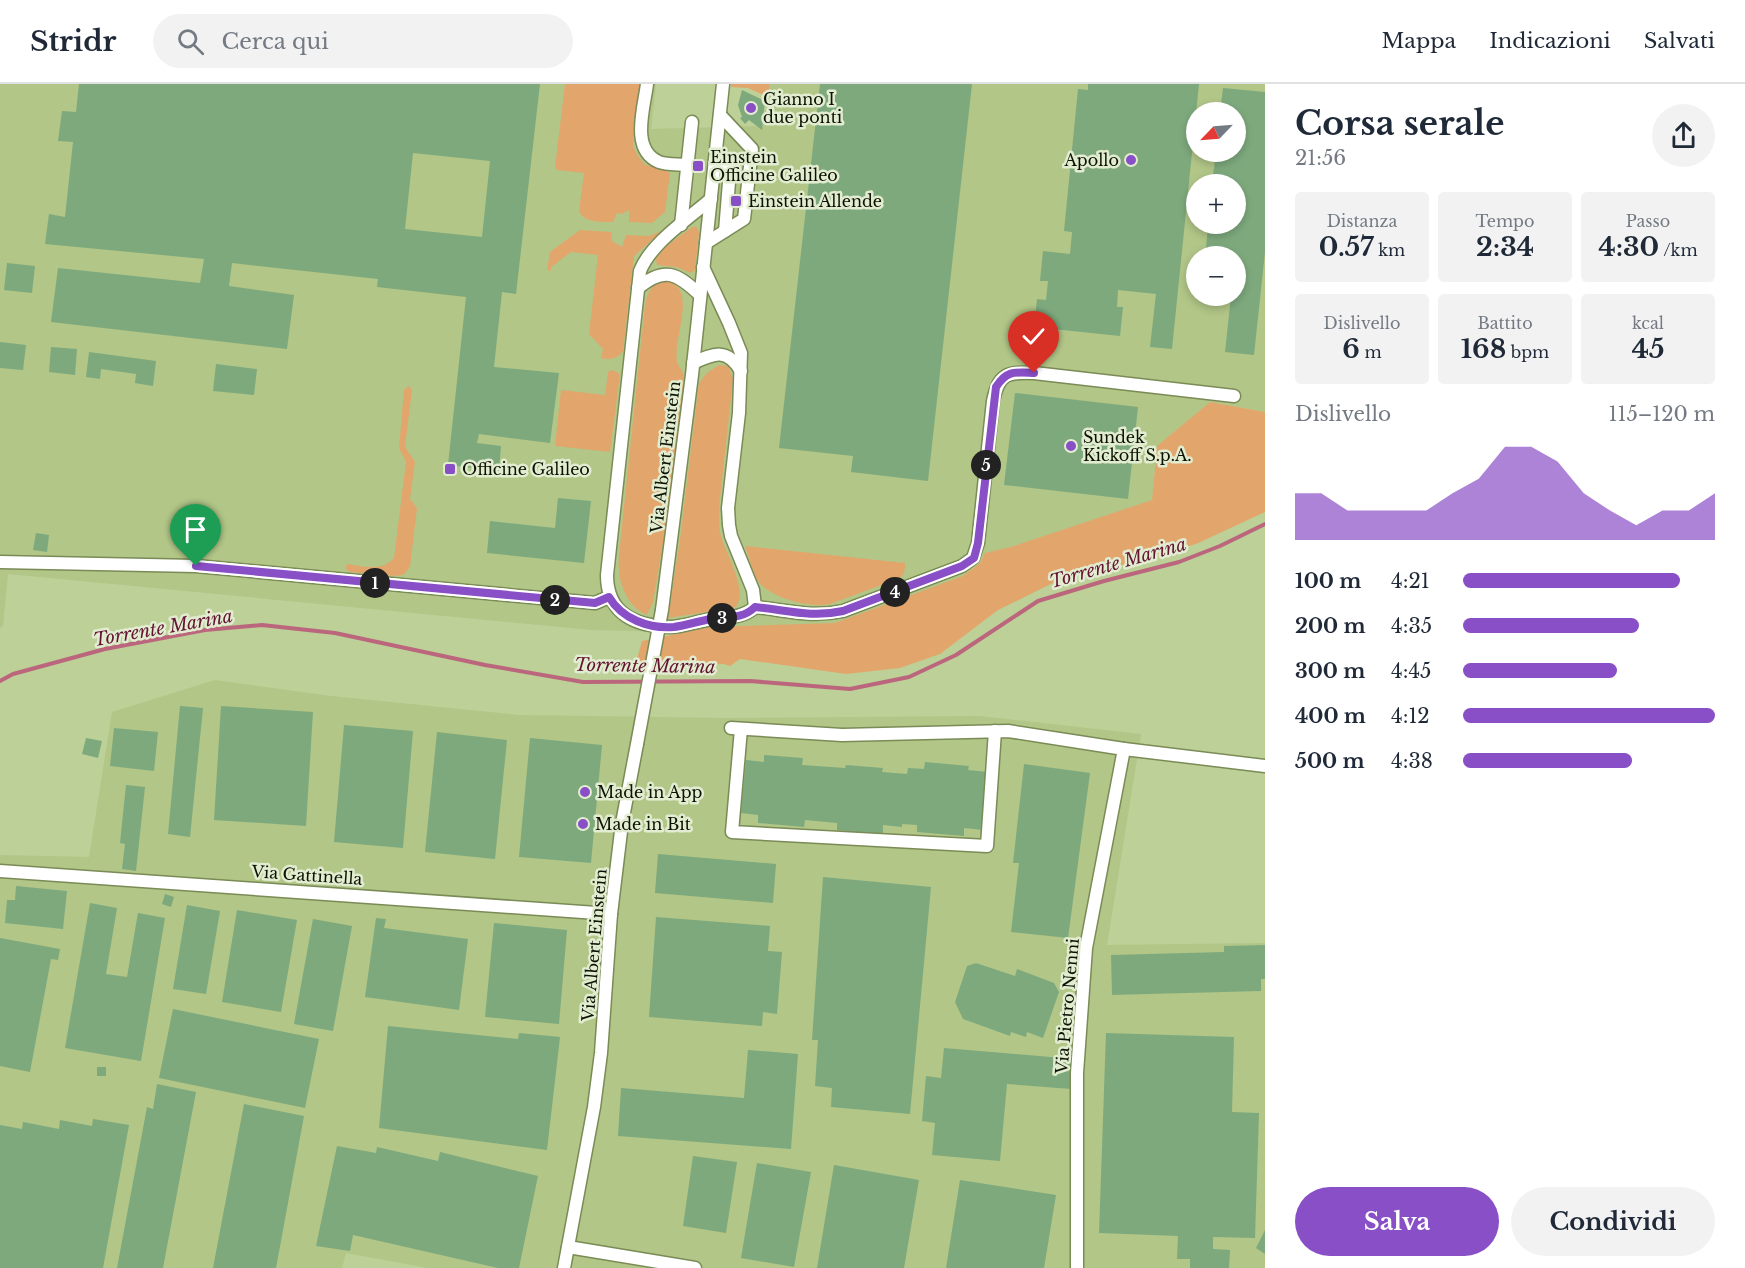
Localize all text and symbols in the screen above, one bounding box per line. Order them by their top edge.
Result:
search box [153,14,573,68]
text: Stridr [30,24,117,59]
icon: search [174,25,207,58]
text: Cerca qui [222,28,329,55]
text: Mappa [1381,28,1456,54]
text: Indicazioni [1489,28,1611,54]
text: Salvati [1644,28,1715,54]
place label: Gianno I due ponti [763,89,843,127]
marker: Gianno I due ponti [744,101,758,115]
north arrow [1186,102,1246,162]
map controls [1186,102,1246,306]
text: Corsa serale [1295,103,1505,144]
button: share [1652,104,1715,167]
text: 21:56 [1295,146,1346,170]
place label: Einstein Officine Galileo [710,147,838,185]
place label: Apollo [1063,150,1119,170]
marker: Apollo [1124,153,1138,167]
marker: Einstein Officine Galileo [691,159,705,173]
button: + [1186,174,1246,234]
place label: Einstein Allende [748,191,882,211]
marker: Einstein Allende [729,194,743,208]
text: Distanza [1327,211,1397,231]
text: Tempo [1476,211,1534,231]
text: Passo [1626,211,1670,231]
text: 0.57 [1319,231,1374,263]
text: 2:34 [1476,231,1534,263]
text: 4:30 [1598,231,1659,263]
text: km [1374,240,1405,260]
text: /km [1659,240,1698,260]
button: − [1186,246,1246,306]
pin [1008,311,1059,373]
text: Dislivello [1324,313,1400,333]
text: Battito [1477,313,1533,333]
text: kcal [1632,313,1664,333]
icon: check [1017,320,1050,353]
text: 6 [1342,333,1360,365]
text: 168 [1461,333,1506,365]
text: 45 [1632,333,1664,365]
text: m [1360,342,1382,362]
text: bpm [1506,342,1549,362]
street label: Via Albert Einstein [646,380,684,535]
text: Dislivello [1295,402,1391,426]
text: 115–120 m [1609,402,1715,426]
place label: Sundek Kickoff S.p.A. [1083,427,1192,465]
marker: Sundek Kickoff S.p.A. [1064,439,1078,453]
pin: 5 [971,450,1001,480]
text: 5 [981,455,991,475]
place label: Officine Galileo [462,459,590,479]
marker: Officine Galileo [443,462,457,476]
pin [170,504,221,566]
icon: arrive [179,513,212,546]
water label: Torrente Marina [1047,533,1189,593]
pin: 1 [360,568,390,598]
text: 100 m [1295,569,1361,593]
text: 4:21 [1391,569,1430,593]
text: 1 [372,573,378,593]
pin: 4 [880,577,910,607]
text: 4 [890,582,900,602]
pin: 2 [540,585,570,615]
text: 2 [550,590,560,610]
pin: 3 [707,603,737,633]
water label: Torrente Marina [92,605,234,651]
text: 3 [717,608,727,628]
text: 200 m [1295,614,1366,638]
text: 4:35 [1391,614,1432,638]
water label: Torrente Marina [574,654,716,678]
text: 300 m [1295,659,1365,683]
text: 4:45 [1391,659,1431,683]
text: 400 m [1295,704,1366,728]
text: 4:12 [1391,704,1430,728]
text: 500 m [1295,749,1365,773]
text: 4:38 [1391,749,1433,773]
place label: Made in App [597,782,703,802]
marker: Made in App [578,785,592,799]
place label: Made in Bit [595,814,691,834]
marker: Made in Bit [576,817,590,831]
street label: Via Gattinella [250,861,363,889]
street label: Via Albert Einstein [577,868,611,1023]
street label: Via Pietro Nenni [1051,937,1083,1076]
button: Salva [1295,1187,1499,1256]
button: Condividi [1511,1187,1715,1256]

